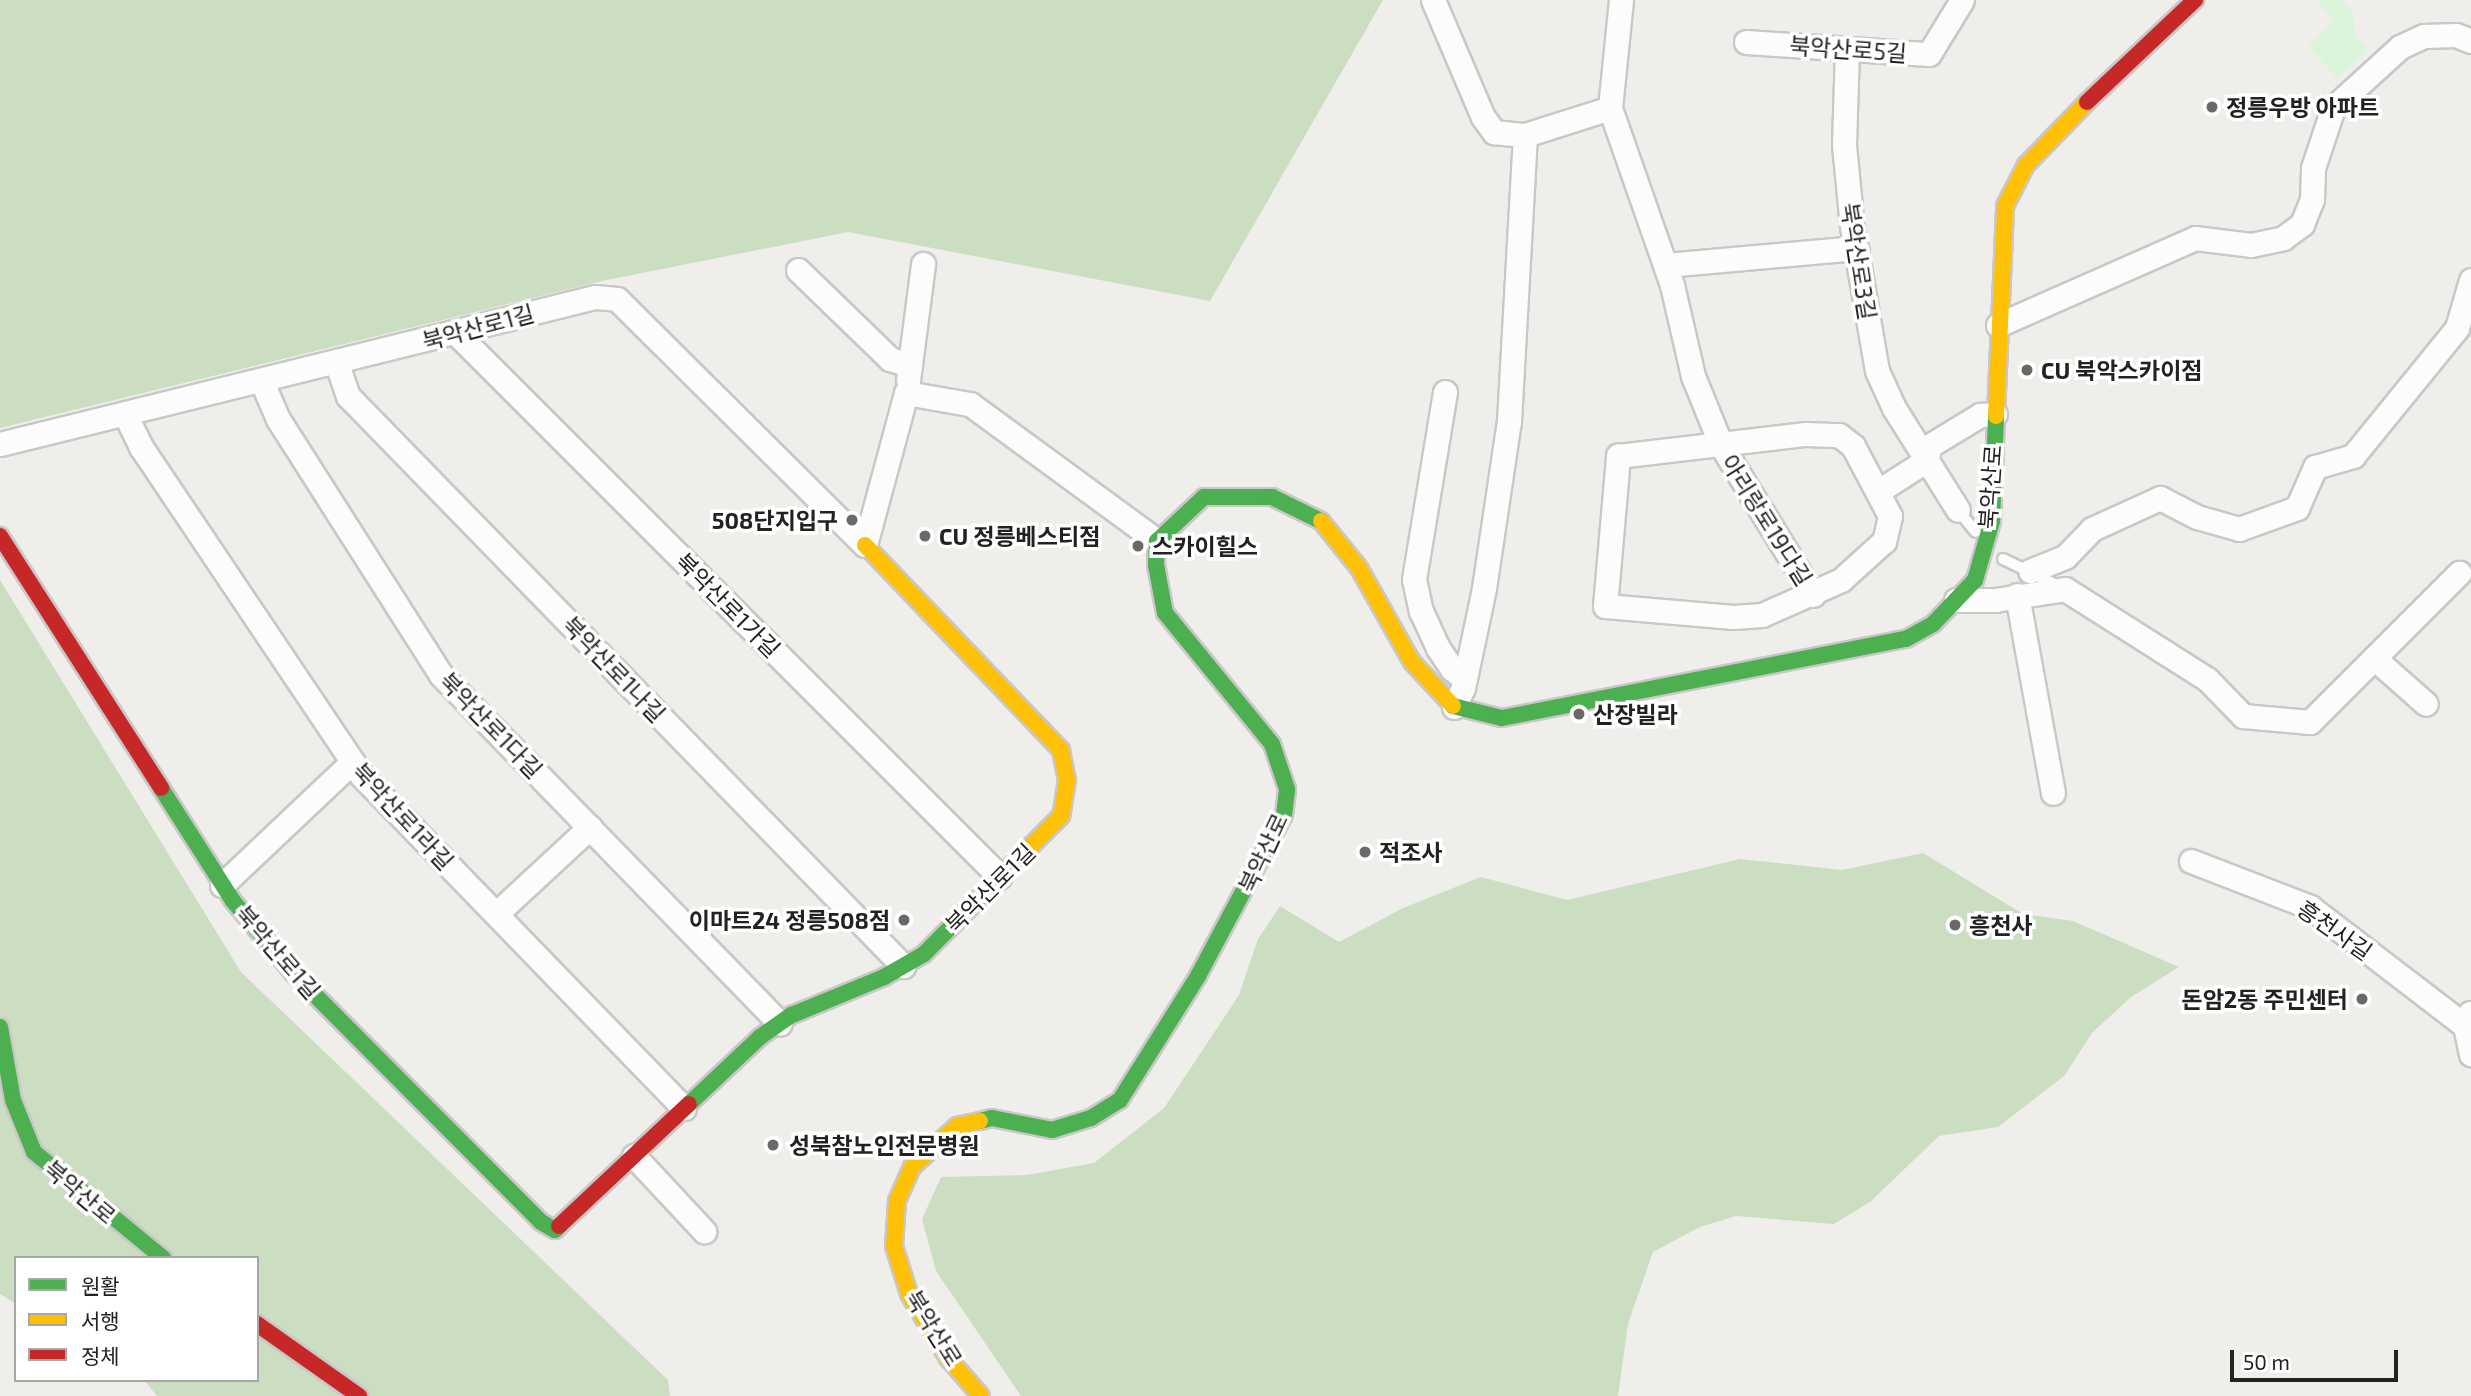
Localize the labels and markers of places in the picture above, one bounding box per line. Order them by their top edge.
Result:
place label: 정릉우방 아파트 [2226,93,2379,121]
marker: 정릉우방 아파트 [2204,99,2220,115]
place label: CU 북악스카이점 [2041,356,2202,384]
marker: CU 북악스카이점 [2019,362,2035,378]
place label: 508단지입구 [712,506,838,534]
marker: 508단지입구 [844,512,860,528]
place label: CU 정릉베스티점 [939,522,1100,550]
marker: CU 정릉베스티점 [917,528,933,544]
place label: 스카이힐스 [1152,532,1258,560]
marker: 스카이힐스 [1130,538,1146,554]
place label: 산장빌라 [1593,700,1678,728]
marker: 산장빌라 [1571,706,1587,722]
place label: 적조사 [1379,838,1442,866]
marker: 적조사 [1357,844,1373,860]
place label: 이마트24 정릉508점 [689,906,890,934]
place label: 흥천사 [1969,911,2032,939]
marker: 이마트24 정릉508점 [896,912,912,928]
marker: 흥천사 [1947,917,1963,933]
place label: 돈암2동 주민센터 [2182,985,2348,1013]
marker: 돈암2동 주민센터 [2354,991,2370,1007]
place label: 성북참노인전문병원 [789,1131,979,1159]
marker: 성북참노인전문병원 [763,1135,783,1155]

